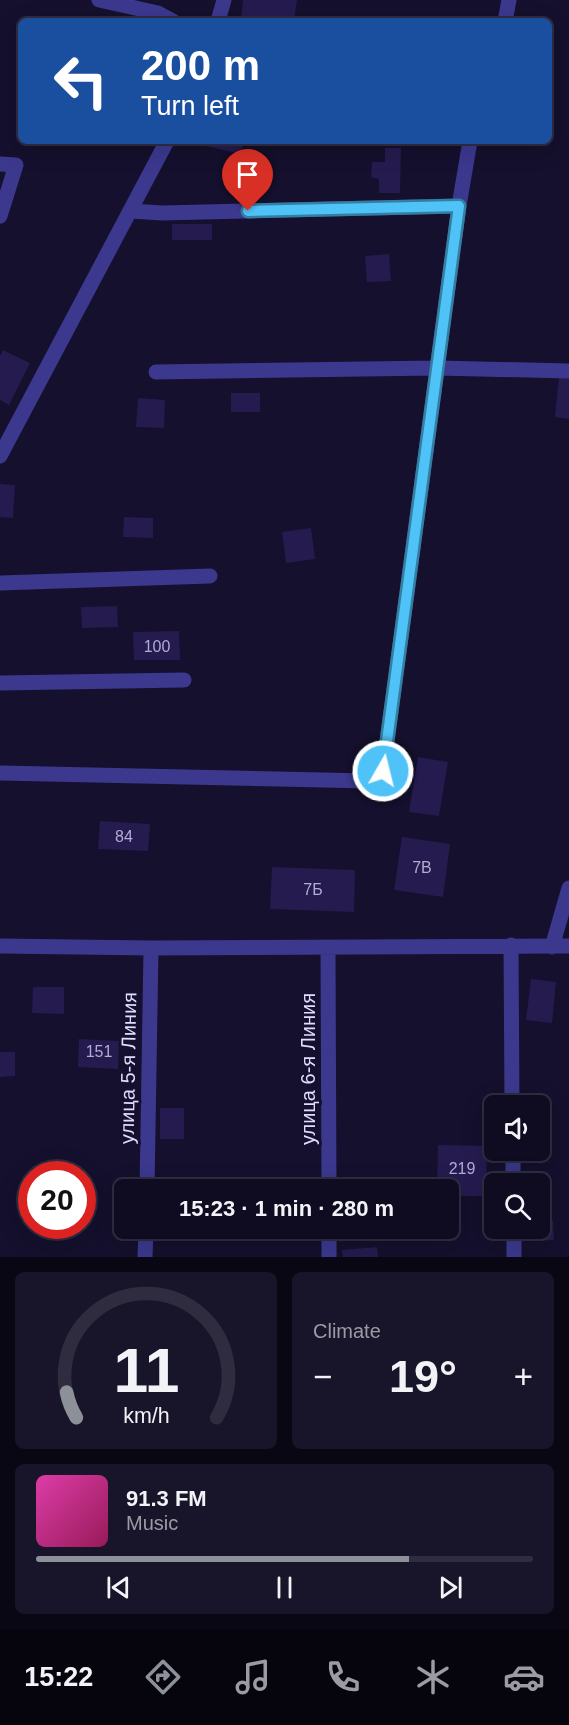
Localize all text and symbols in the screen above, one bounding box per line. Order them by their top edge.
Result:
icon: left [42,42,120,120]
text: 200 m [141,42,260,89]
text: Turn left [141,91,239,121]
pin [222,149,273,211]
icon: arrive [231,158,264,191]
house number: 100 [144,638,170,655]
position arrow [351,739,415,803]
house number: 84 [115,828,133,845]
house number: 7В [412,859,432,876]
house number: 7Б [303,881,323,898]
street label: улица 5-я Линия [116,992,140,1144]
street label: улица 6-я Линия [297,993,319,1145]
house number: 151 [86,1043,112,1060]
map controls [484,1095,550,1239]
button: sound [484,1095,550,1161]
house number: 219 [449,1160,475,1177]
speed limit sign: 20 [18,1161,96,1239]
button: search [484,1173,550,1239]
text: 15:23 · 1 min · 280 m [179,1196,394,1221]
text: Climate [313,1320,381,1342]
text: 11 [113,1336,179,1405]
text: 19° [389,1351,457,1402]
text: − [313,1358,332,1395]
text: + [514,1358,533,1395]
text: km/h [123,1404,169,1428]
text: 91.3 FM [126,1486,207,1511]
text: Music [126,1512,178,1534]
icon: previous [102,1571,135,1604]
icon: pause [268,1571,301,1604]
icon: next [434,1571,467,1604]
icon: directions [142,1656,184,1698]
icon: music [232,1656,274,1698]
icon: phone [322,1656,364,1698]
icon: climate [412,1656,454,1698]
icon: car [503,1656,545,1698]
text: 15:22 [24,1662,93,1692]

